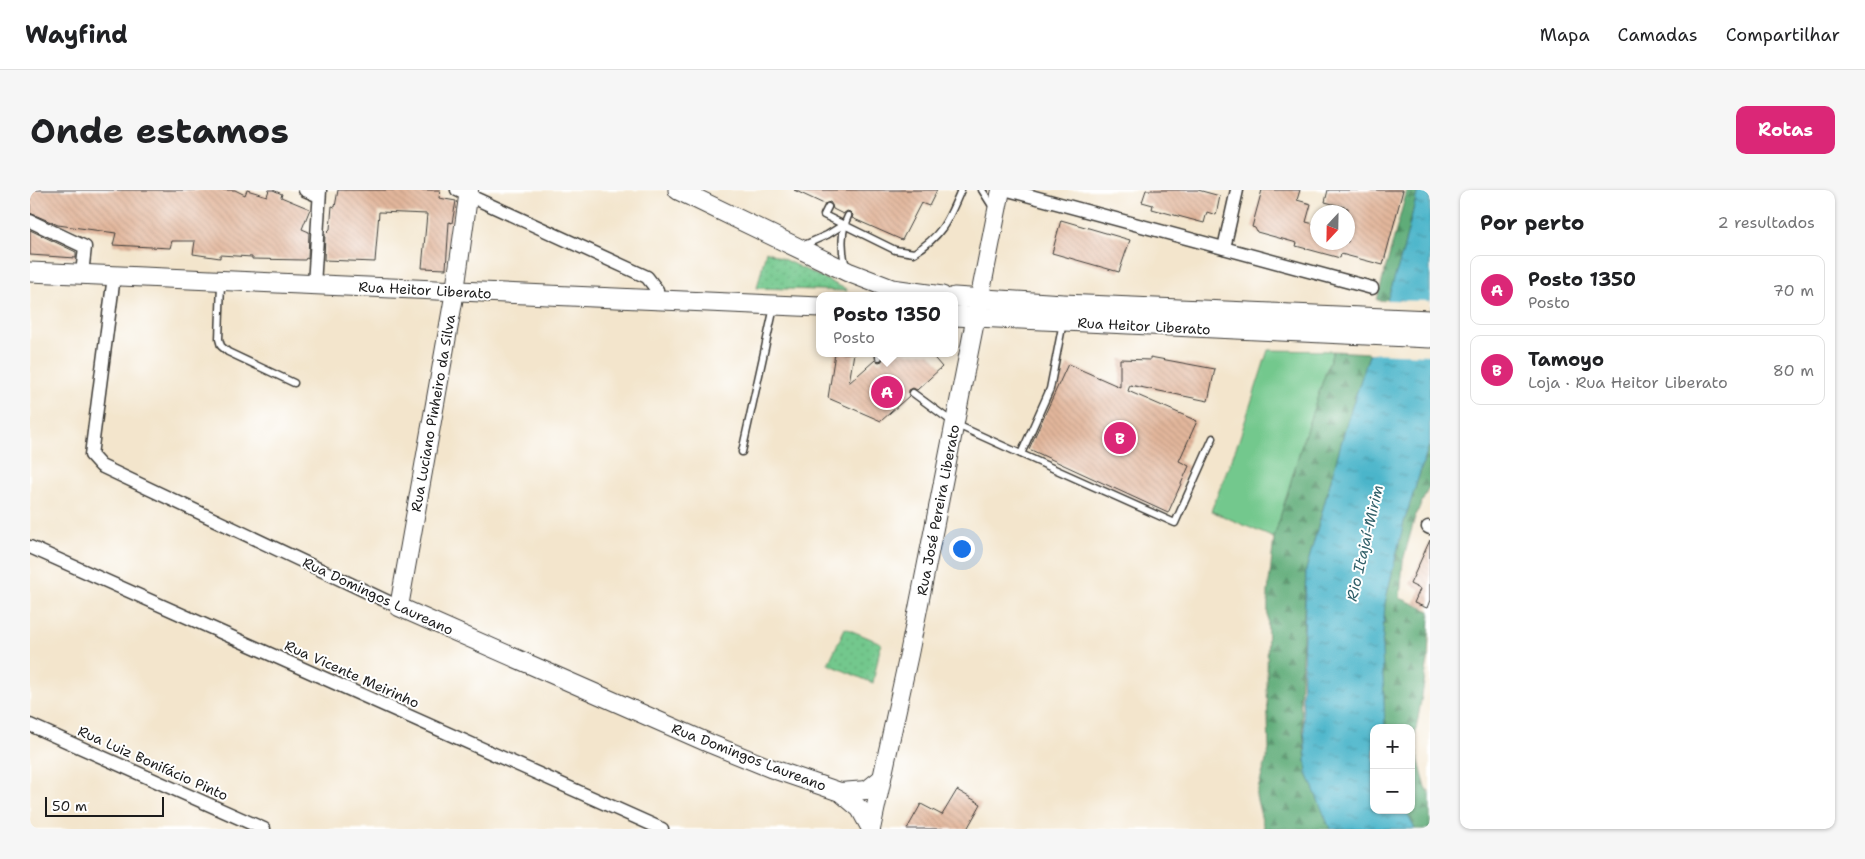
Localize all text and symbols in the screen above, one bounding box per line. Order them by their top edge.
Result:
text: Wayfind [25,19,128,51]
text: Mapa [1540,23,1590,47]
text: Camadas [1618,23,1698,47]
text: Compartilhar [1726,23,1840,47]
button: Rotas [1736,106,1835,154]
text: Onde estamos [30,107,289,154]
north arrow [1310,205,1355,250]
text: Por perto [1480,209,1584,237]
text: 2 resultados [1717,212,1815,233]
text: Posto 1350 [1528,267,1636,292]
street label: Rua Heitor Liberato [358,278,492,302]
text: A [1491,280,1503,301]
text: 70 m [1773,280,1814,301]
popup [816,292,958,357]
text: Posto [1528,292,1570,313]
text: Posto 1350 [833,302,941,327]
street label: Rua Luciano Pinheiro da Silva [407,313,459,513]
street label: Rua Heitor Liberato [1077,314,1211,338]
text: Posto [833,327,875,348]
text: Tamoyo [1528,347,1604,372]
text: B [1492,360,1502,381]
text: 80 m [1773,360,1814,381]
text: Loja · Rua Heitor Liberato [1528,372,1728,393]
pin: A [871,373,903,411]
pin: B [1104,419,1136,457]
street label: Rua José Pereira Liberato [913,423,963,597]
water label: Rio Itajaí-Mirim [1342,483,1388,603]
your location [949,536,975,562]
street label: Rua Domingos Laureano [300,553,456,639]
street label: Rua Vicente Meirinho [282,636,422,712]
street label: Rua Domingos Laureano [669,719,829,795]
street label: Rua Luiz Bonifácio Pinto [75,722,231,804]
map controls [1370,724,1415,814]
button: + [1370,724,1415,769]
button: − [1370,769,1415,814]
scale bar [45,794,164,817]
text: 50 m [52,797,87,815]

